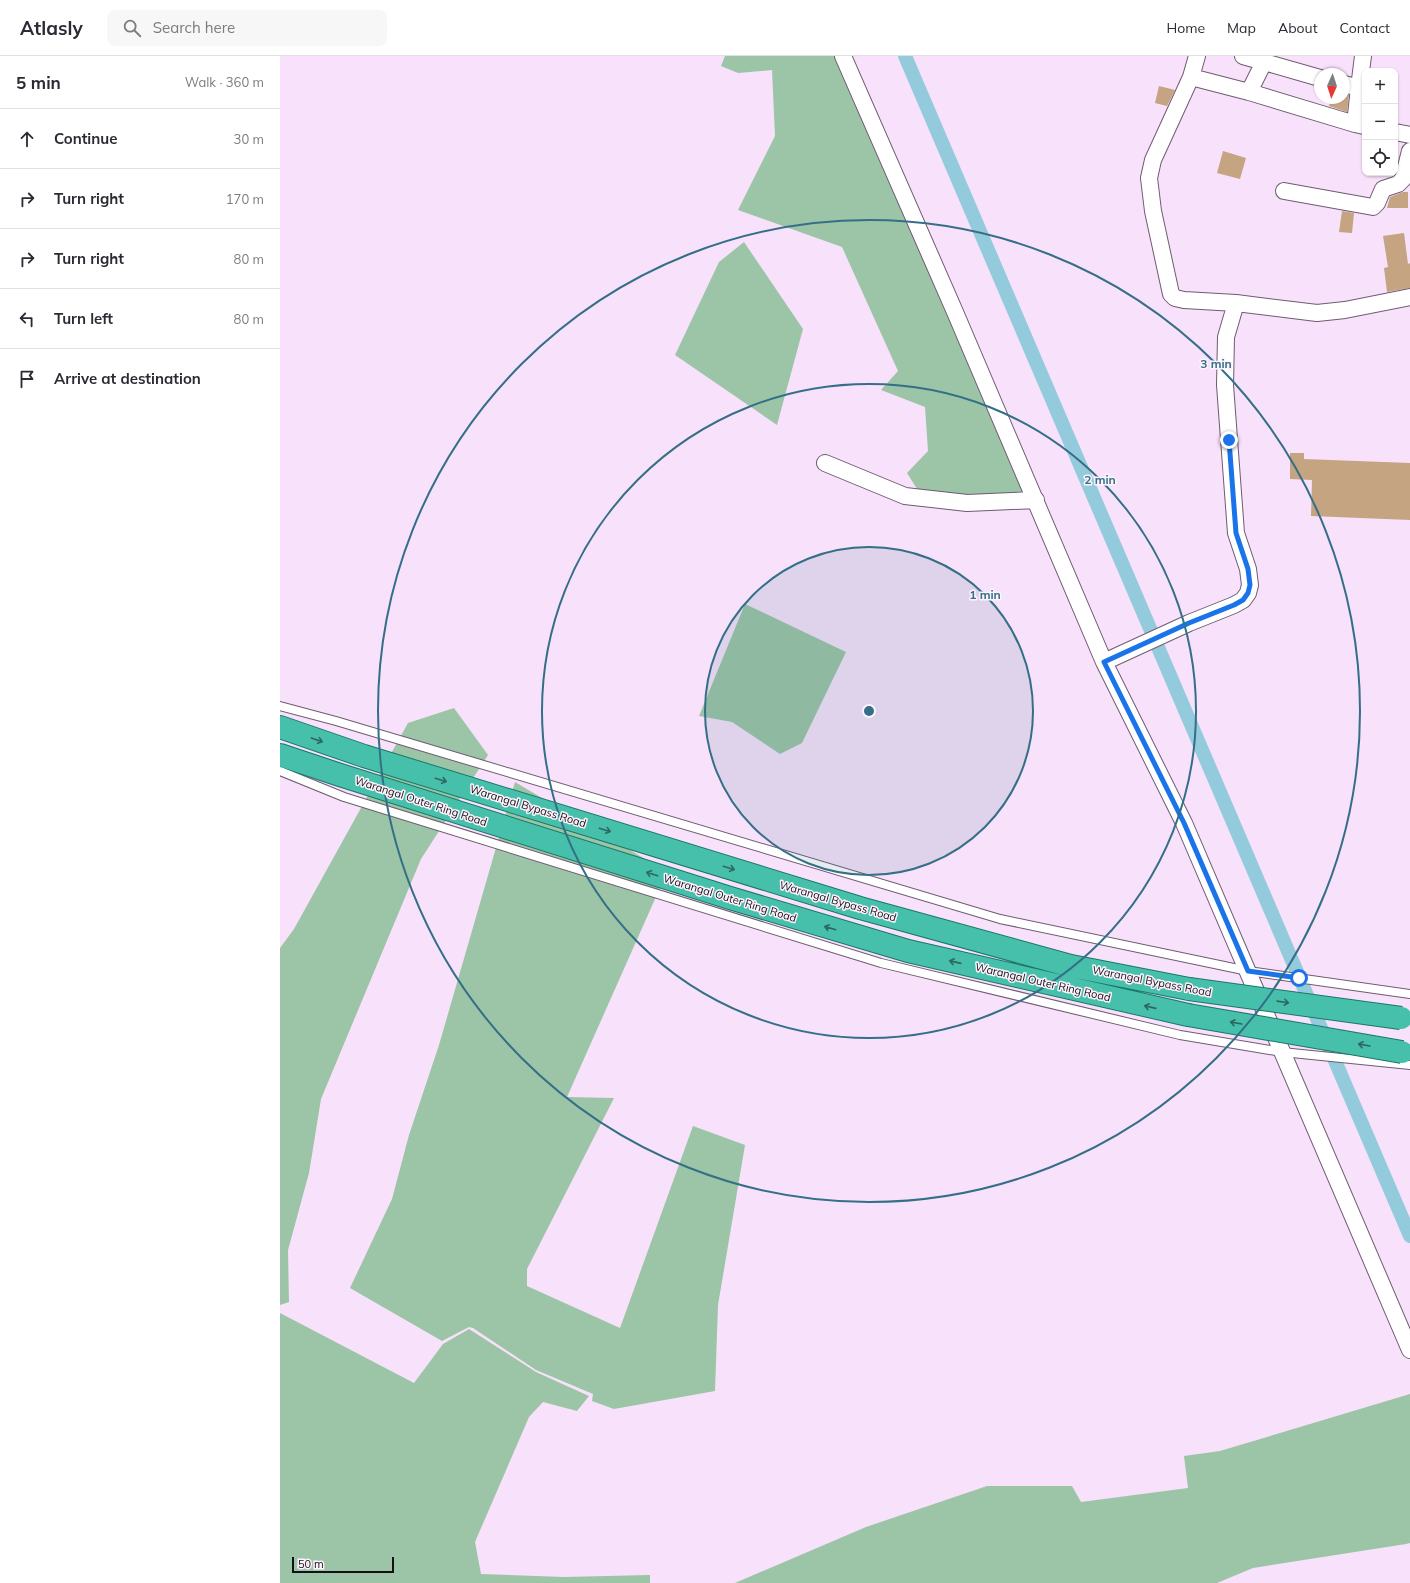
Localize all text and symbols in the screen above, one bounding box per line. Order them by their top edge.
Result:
search box [107,10,387,46]
text: Atlasly [20,16,83,40]
icon: search [121,17,143,39]
text: Search here [153,18,235,37]
text: Home [1166,19,1205,37]
text: Map [1227,19,1256,37]
text: About [1278,19,1318,37]
text: Contact [1340,19,1390,37]
north arrow [1314,68,1350,104]
map controls [1362,68,1398,176]
button: + [1362,68,1398,104]
text: 5 min [16,72,61,93]
text: Walk · 360 m [185,74,264,90]
button: − [1362,104,1398,140]
icon: ahead [16,128,38,150]
text: Continue [54,129,117,148]
text: 30 m [234,131,264,147]
button: locate [1362,140,1398,176]
icon: right [16,188,38,210]
text: Turn right [54,189,124,208]
text: 170 m [226,191,264,207]
icon: right [16,248,38,270]
text: Turn right [54,249,124,268]
text: 80 m [234,251,264,267]
icon: left [16,308,38,330]
text: Turn left [54,309,113,328]
text: 80 m [234,311,264,327]
text: 3 min [1200,356,1232,371]
icon: arrive [16,368,38,390]
text: Arrive at destination [54,369,201,388]
route end [1220,431,1238,449]
text: 2 min [1084,472,1116,487]
text: 1 min [969,587,1001,602]
centre of rings [862,704,876,718]
one-way arrow [310,737,323,744]
street label: Warangal Outer Ring Road [353,773,489,829]
one-way arrow [434,777,447,784]
street label: Warangal Bypass Road [468,782,588,830]
one-way arrow [598,827,611,834]
one-way arrow [723,865,736,872]
one-way arrow [645,870,658,877]
street label: Warangal Outer Ring Road [662,871,798,925]
street label: Warangal Bypass Road [778,878,898,924]
one-way arrow [823,924,836,931]
one-way arrow [949,957,962,965]
street label: Warangal Outer Ring Road [974,960,1112,1004]
street label: Warangal Bypass Road [1091,963,1213,999]
route start [1290,969,1308,987]
one-way arrow [1277,998,1290,1006]
one-way arrow [1144,1002,1157,1010]
one-way arrow [1230,1019,1243,1027]
one-way arrow [1358,1041,1371,1049]
scale bar [292,1555,394,1574]
text: 50 m [298,1557,324,1571]

